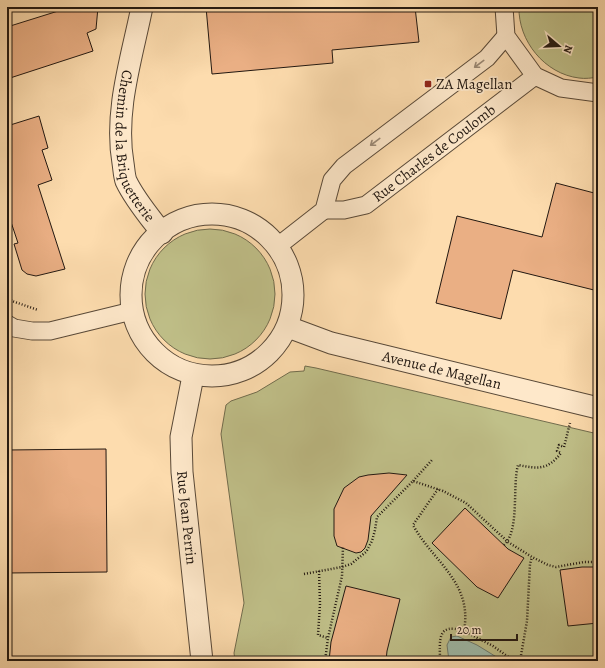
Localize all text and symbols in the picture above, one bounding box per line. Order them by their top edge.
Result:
north arrow [539,26,579,66]
text: N [560,43,576,55]
one-way arrow [474,60,485,68]
street label: Chemin de la Briquetterie [111,68,160,226]
place label: ZA Magellan [436,74,513,94]
marker: ZA Magellan [423,79,433,89]
street label: Rue Charles de Coulomb [368,100,500,207]
one-way arrow [370,138,381,146]
street label: Avenue de Magellan [379,346,503,394]
street label: Rue Jean Perrin [172,470,202,565]
scale bar [451,616,517,642]
text: 20 m [457,622,481,638]

